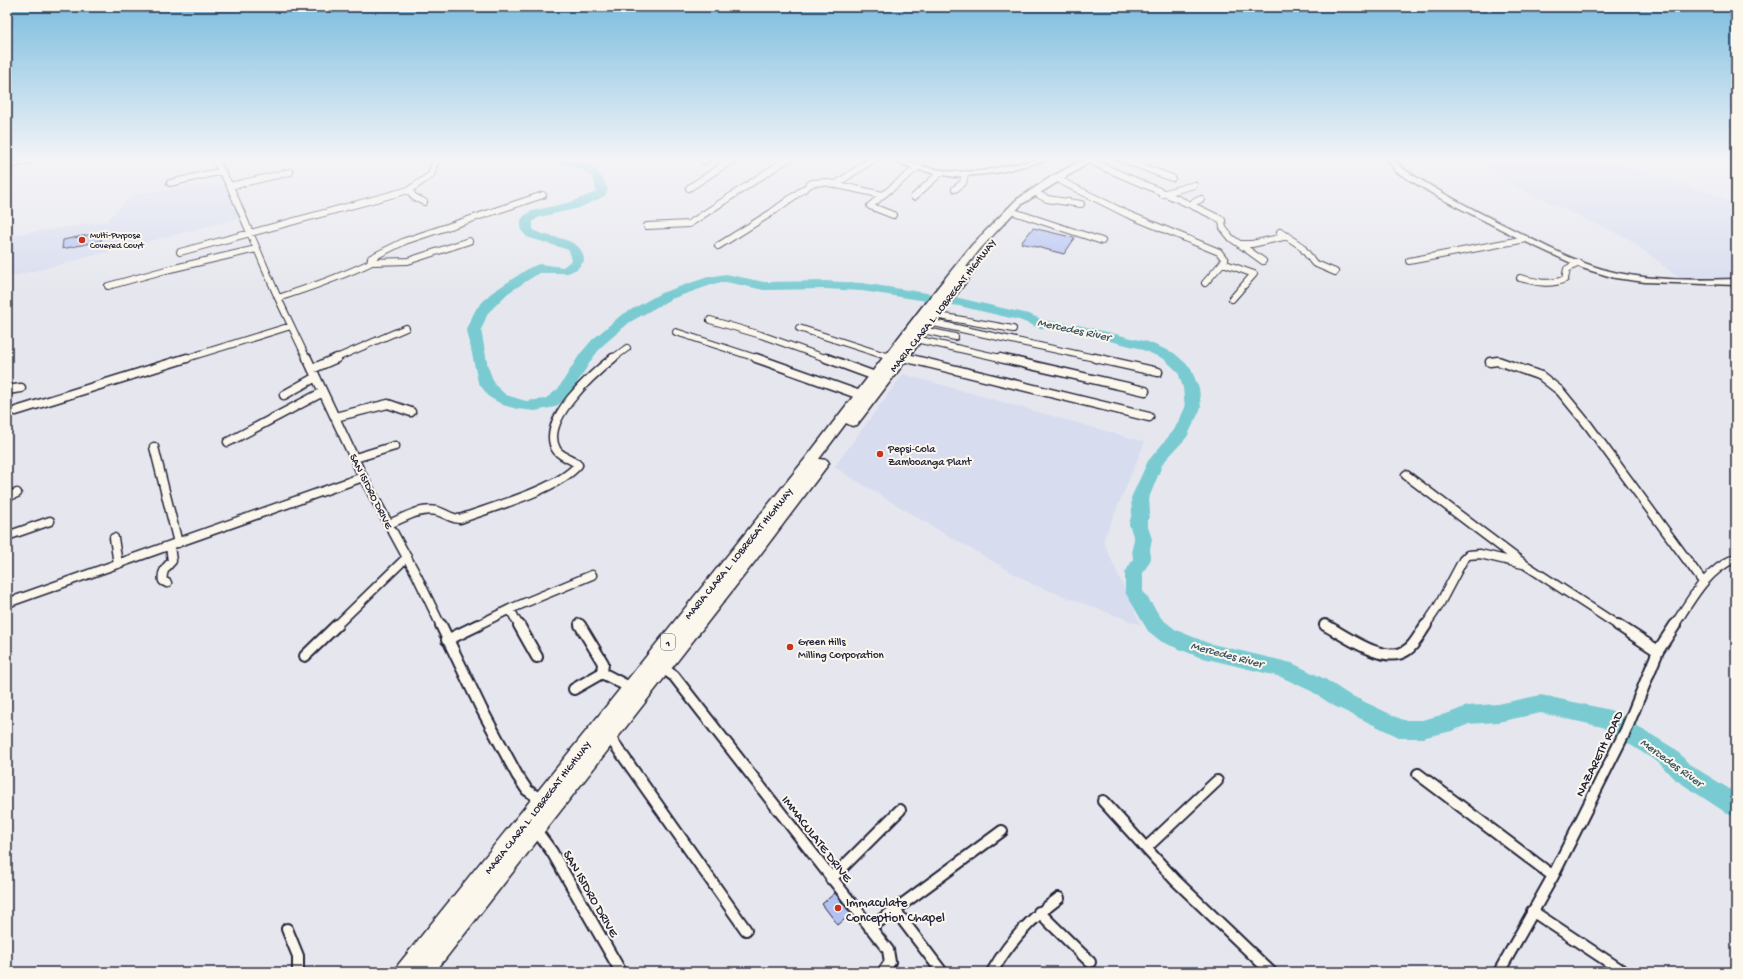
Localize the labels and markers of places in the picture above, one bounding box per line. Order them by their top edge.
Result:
place label: Multi-Purpose Covered Court [90,231,145,252]
marker: Multi-Purpose Covered Court [77,235,87,245]
place label: Pepsi-Cola Zamboanga Plant [887,444,973,469]
marker: Pepsi-Cola Zamboanga Plant [875,449,885,459]
place label: Green Hills Milling Corporation [798,637,885,662]
marker: Green Hills Milling Corporation [785,642,795,652]
place label: Immaculate Conception Chapel [846,896,945,926]
marker: Immaculate Conception Chapel [833,903,843,913]

